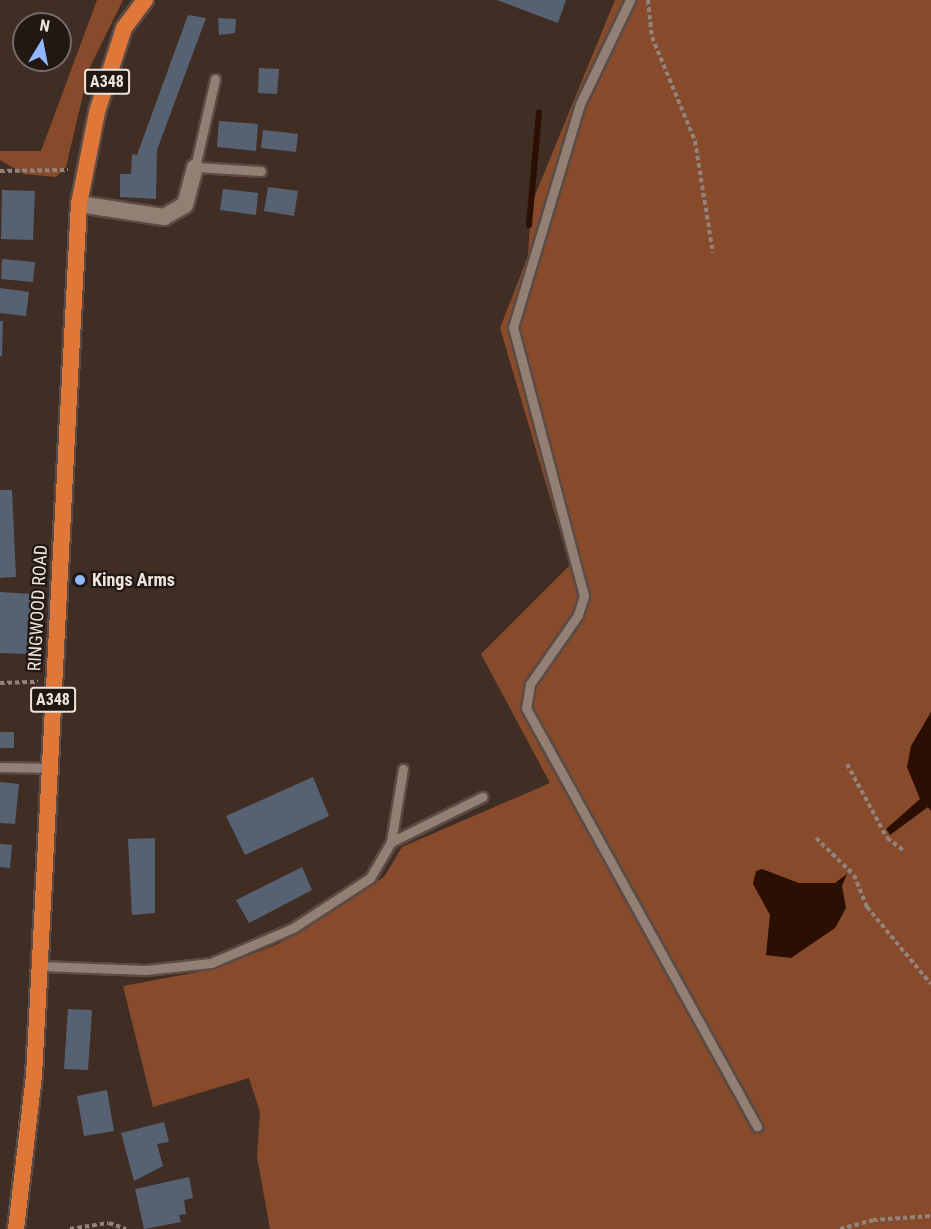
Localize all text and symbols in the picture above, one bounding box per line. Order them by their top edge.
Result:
north arrow [12,12,72,72]
text: N [38,16,51,36]
road number: A348 [83,69,131,95]
street label: RINGWOOD ROAD [24,544,52,672]
place label: Kings Arms [92,569,175,591]
marker: Kings Arms [73,573,87,587]
road number: A348 [29,687,77,713]

